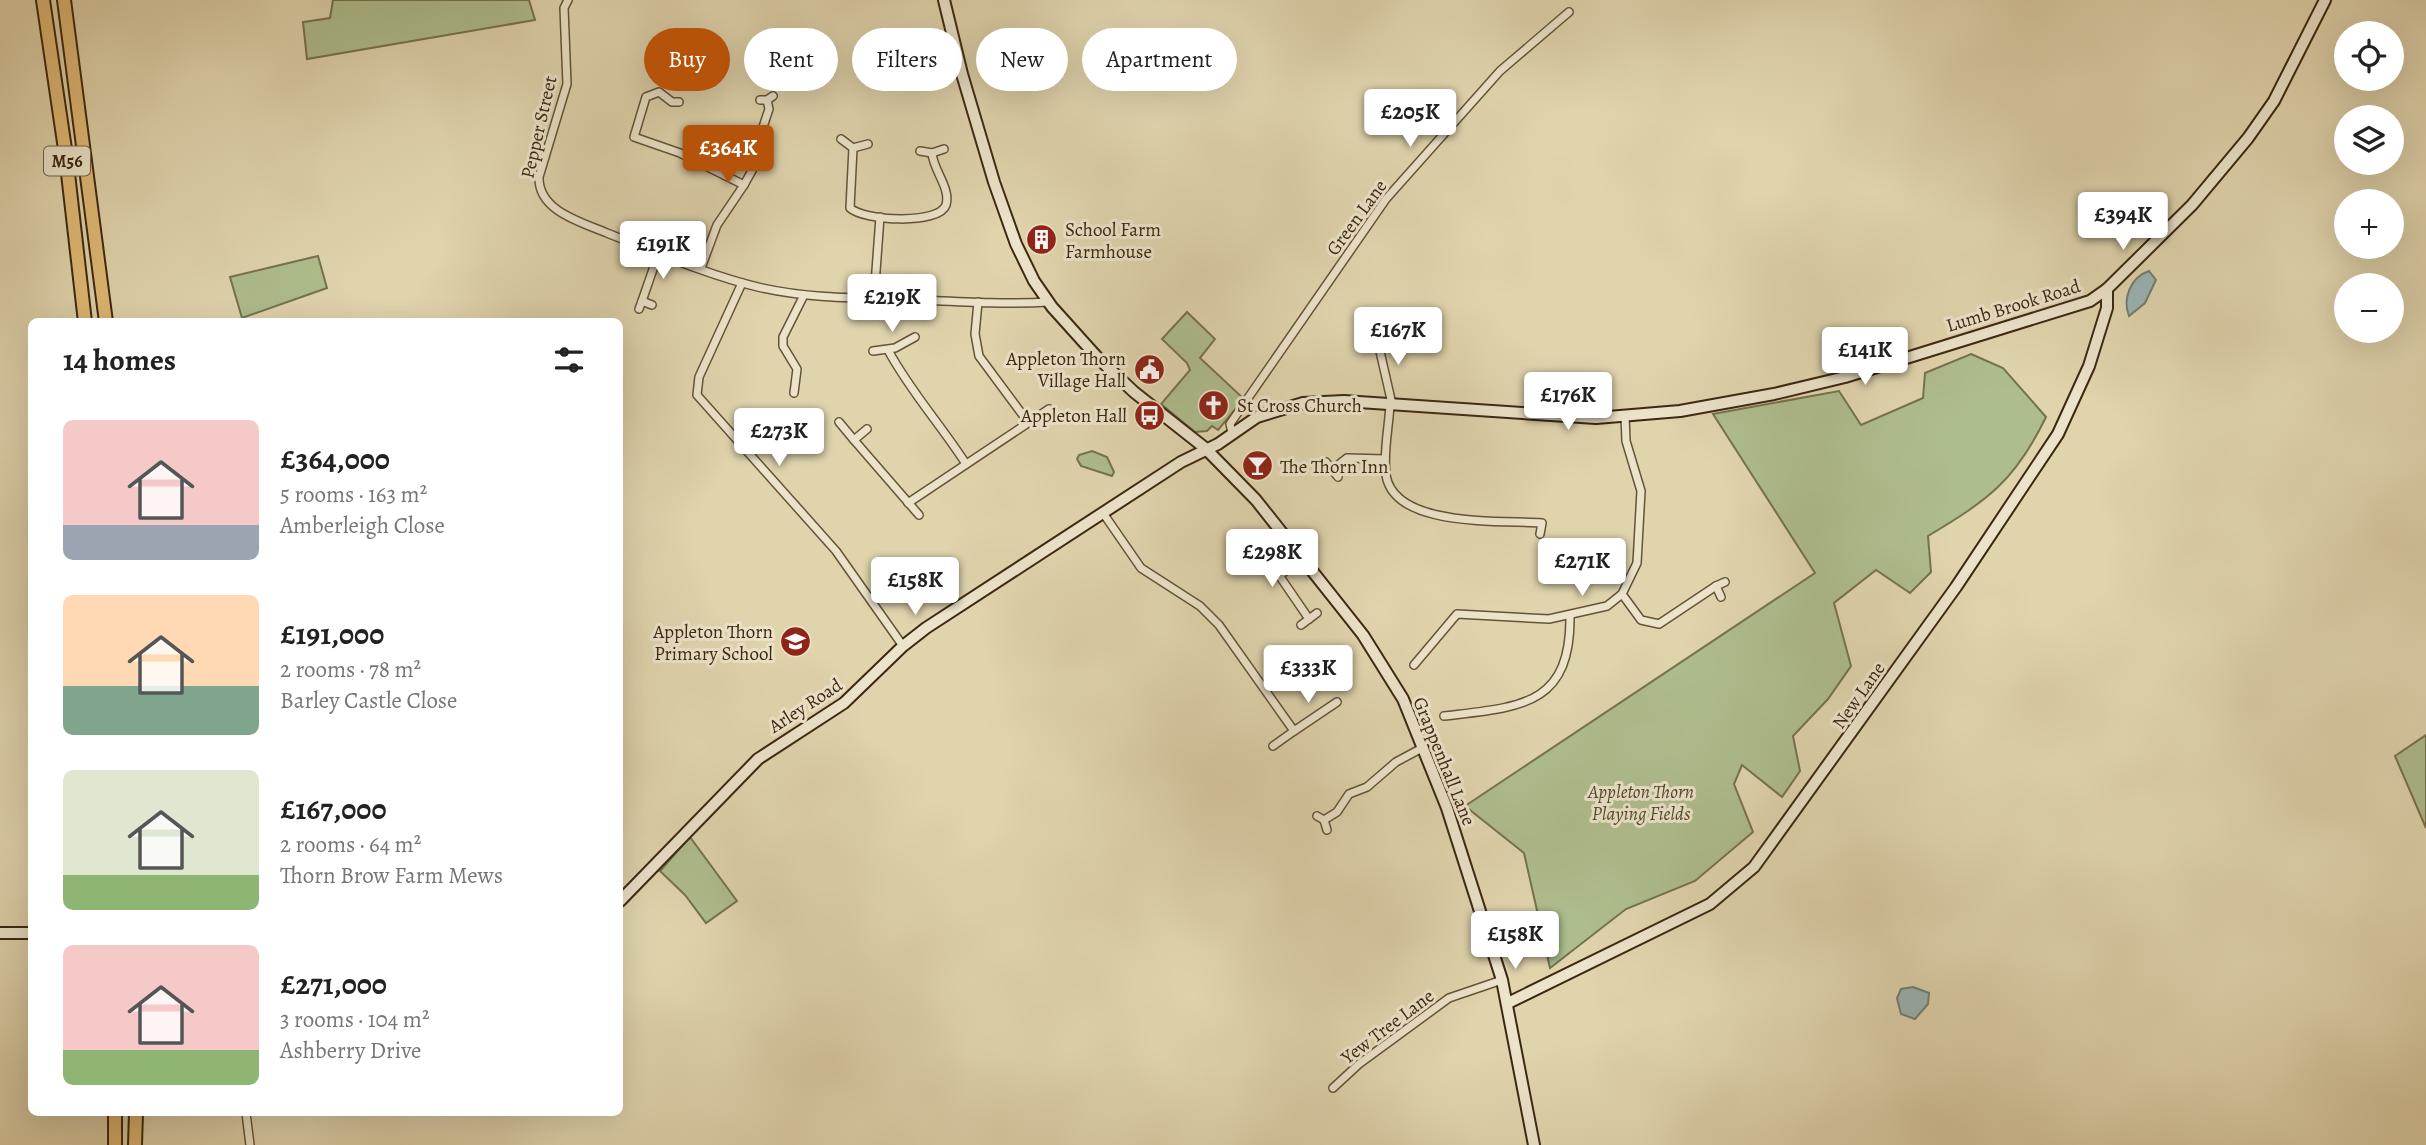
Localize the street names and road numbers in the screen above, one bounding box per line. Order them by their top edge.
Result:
street label: Pepper Street [515,73,563,181]
road number: M56 [44,146,90,176]
street label: Green Lane [1320,174,1393,261]
street label: Lumb Brook Road [1943,273,2084,339]
street label: New Lane [1826,657,1891,734]
street label: Arley Road [763,672,848,740]
street label: Grappenhall Lane [1406,693,1482,830]
street label: Yew Tree Lane [1335,983,1439,1071]

